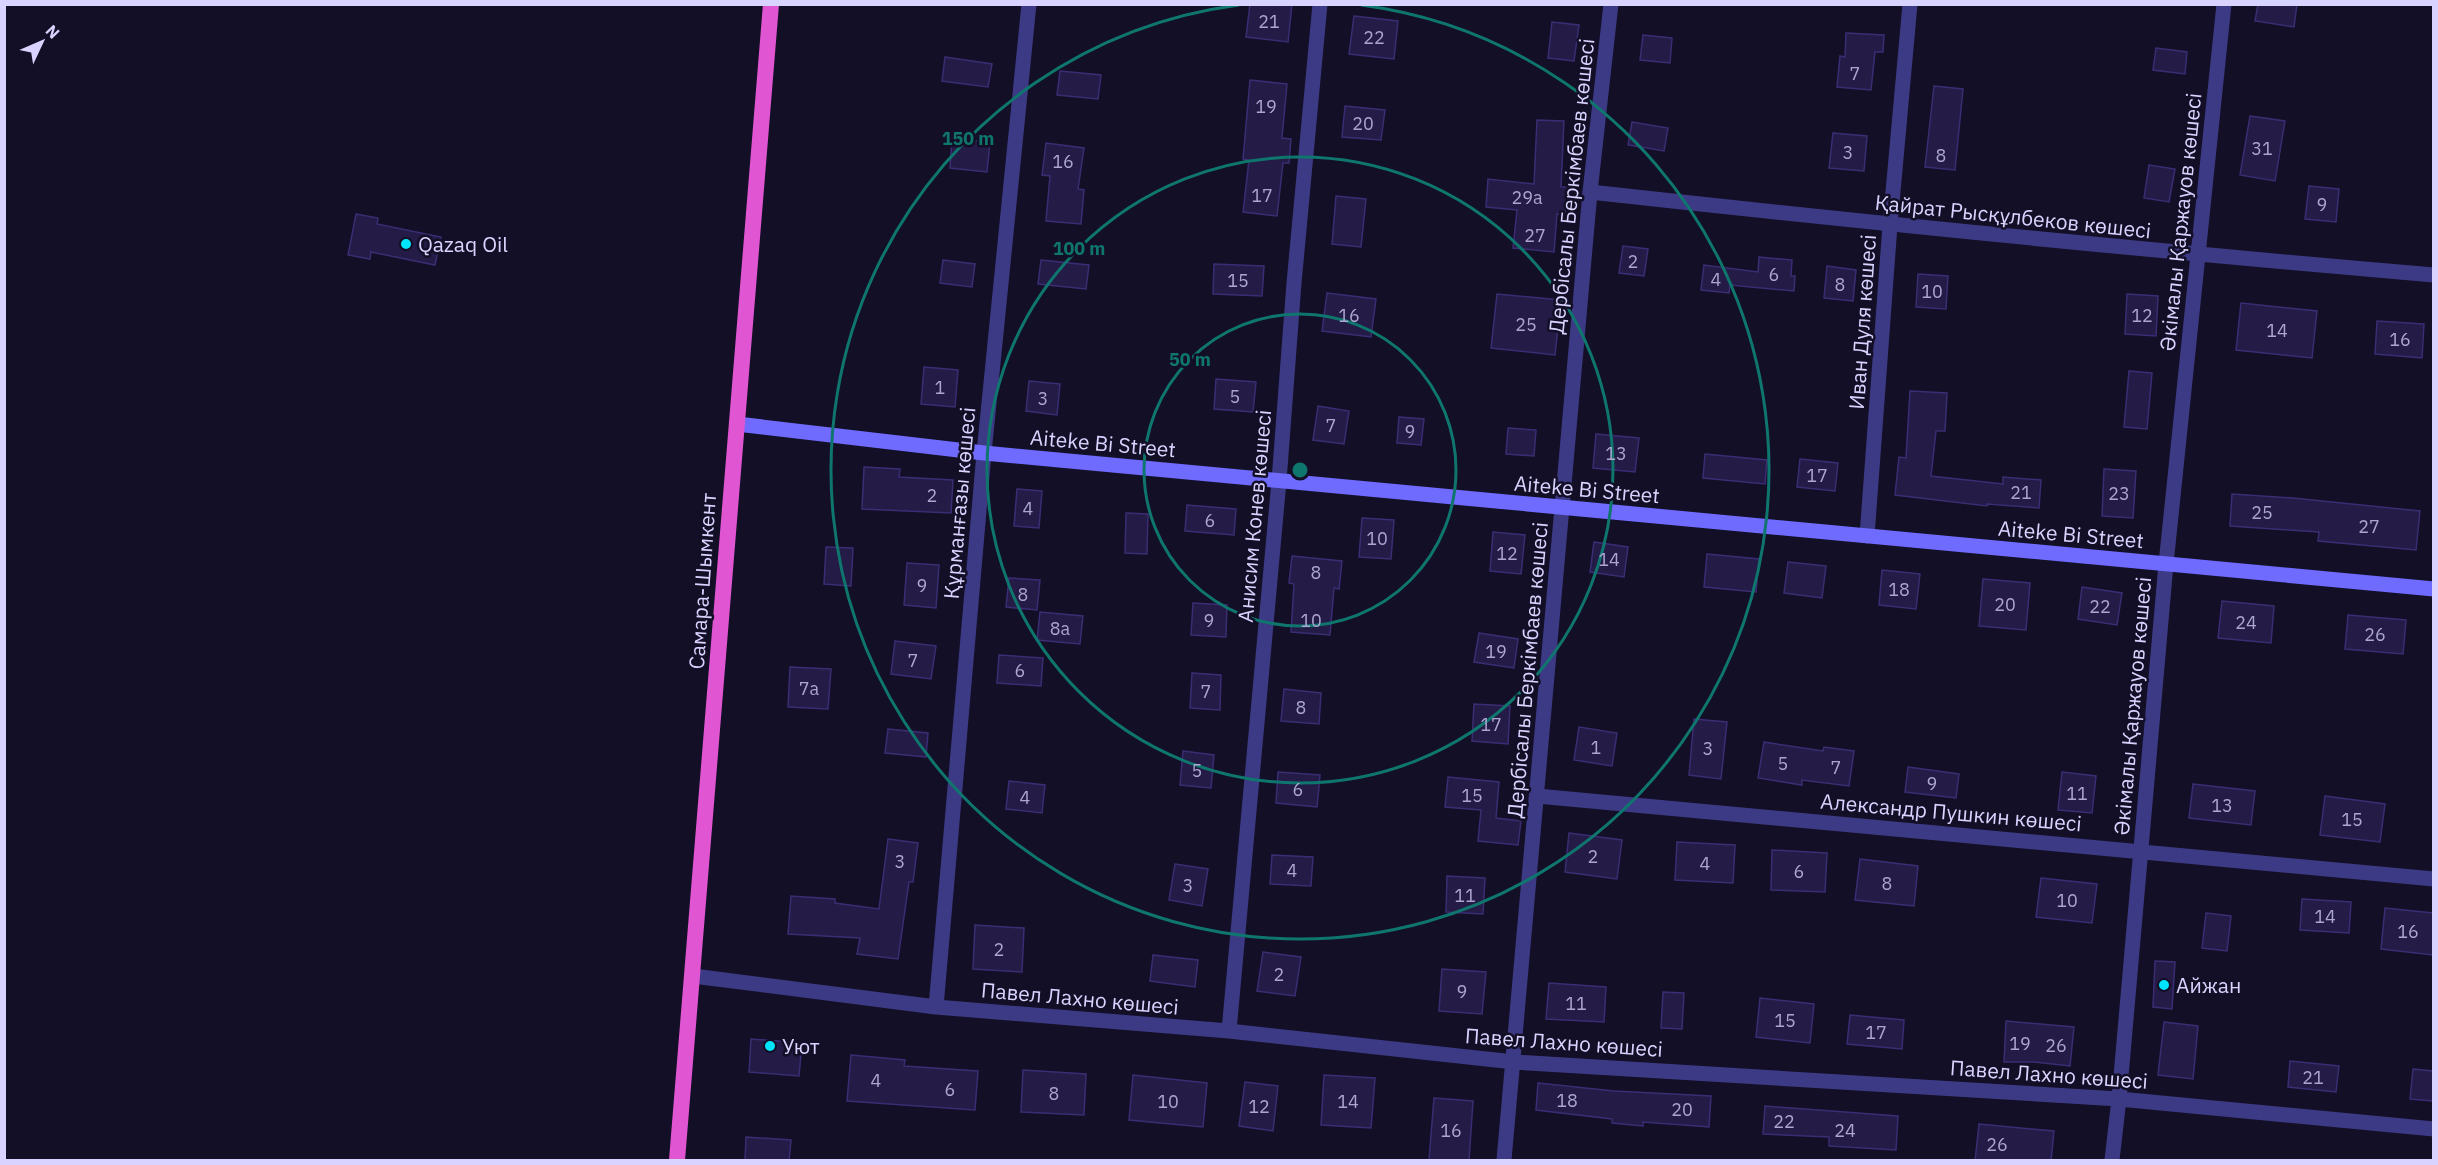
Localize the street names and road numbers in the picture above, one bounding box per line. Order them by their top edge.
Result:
street label: Дербісалы Беркімбаев көшесі [1542,37,1600,335]
street label: Әкімалы Қаржауов көшесі [2153,91,2207,353]
street label: Қайрат Рысқұлбеков көшесі [1874,188,2152,244]
street label: Иван Дуля көшесі [1842,234,1882,410]
street label: Құрманғазы көшесі [937,406,981,600]
street label: Анисим Конев көшесі [1231,408,1277,624]
street label: Aiteke Bi Street [1029,423,1177,463]
street label: Aiteke Bi Street [1513,469,1661,509]
street label: Самара-Шымкент [682,492,722,670]
street label: Aiteke Bi Street [1997,514,2145,554]
street label: Дербісалы Беркімбаев көшесі [1500,521,1554,819]
street label: Әкімалы Қаржауов көшесі [2107,575,2157,837]
street label: Александр Пушкин көшесі [1819,787,2083,837]
street label: Павел Лахно көшесі [980,975,1180,1021]
street label: Павел Лахно көшесі [1464,1021,1664,1063]
street label: Павел Лахно көшесі [1949,1053,2149,1095]

